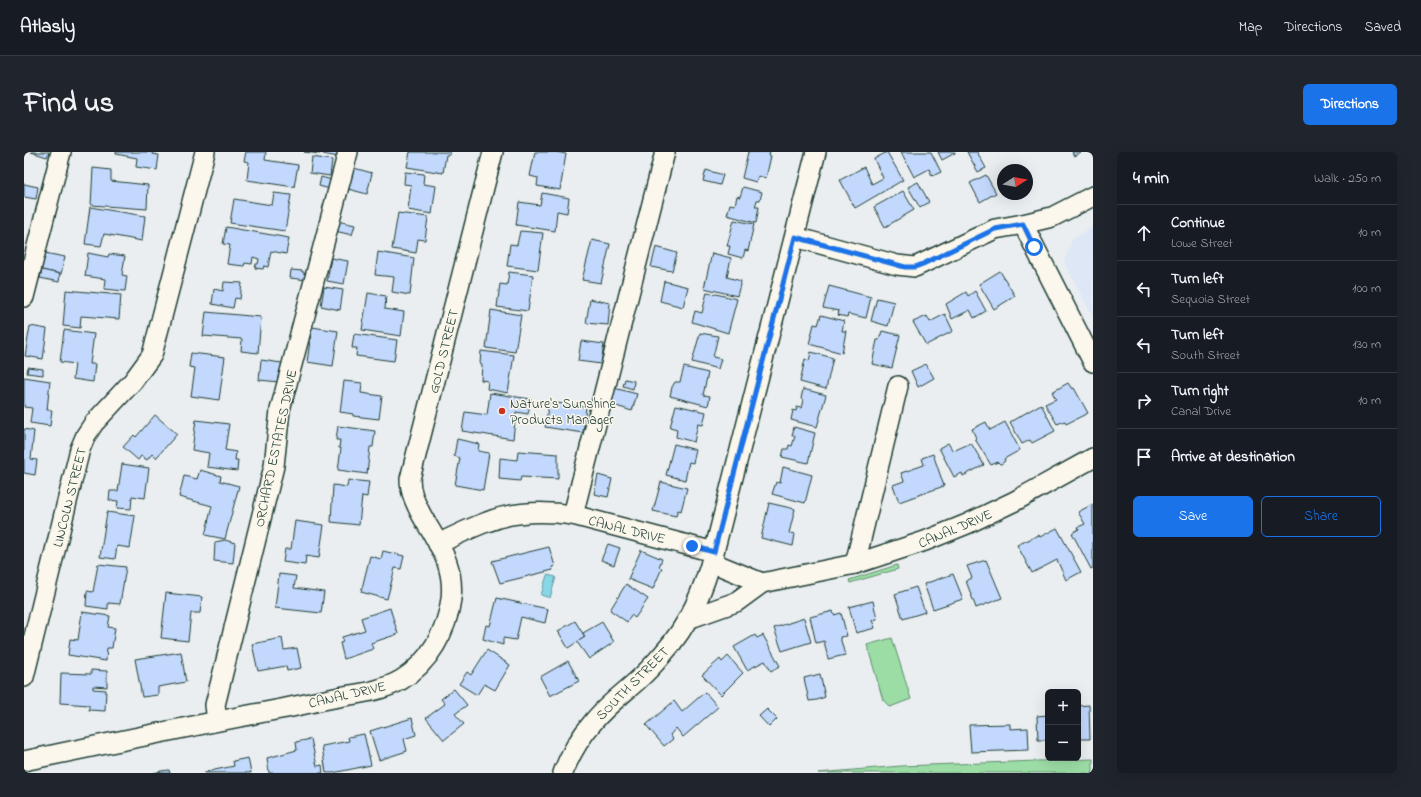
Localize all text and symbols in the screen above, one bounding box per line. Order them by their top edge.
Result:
text: Atlasly [20,14,75,41]
text: Map [1239,17,1262,38]
text: Directions [1284,17,1342,38]
text: Saved [1364,17,1401,38]
text: Find us [24,84,114,125]
button: Directions [1303,84,1397,125]
north arrow [997,164,1033,200]
text: 4 min [1133,166,1169,191]
text: Walk · 250 m [1314,169,1381,188]
text: Continue [1171,212,1225,234]
icon: ahead [1133,222,1155,244]
text: 10 m [1358,223,1381,242]
text: Lowe Street [1171,234,1233,253]
route start [1025,238,1043,256]
text: Turn left [1171,268,1224,290]
icon: left [1133,278,1155,300]
text: 100 m [1352,279,1381,298]
text: Sequoia Street [1171,290,1250,309]
street label: GOLD STREET [424,307,465,396]
text: Turn left [1171,324,1224,346]
icon: left [1133,334,1155,356]
text: 130 m [1353,335,1381,354]
text: South Street [1171,346,1240,365]
street label: ORCHARD ESTATES DRIVE [249,367,303,529]
text: Turn right [1171,380,1229,402]
icon: right [1133,390,1155,412]
text: 10 m [1358,391,1381,410]
place label: Nature's Sunshine Products Manager [510,394,616,432]
text: Canal Drive [1171,402,1231,421]
marker: Nature's Sunshine Products Manager [497,406,507,416]
street label: LINCOLN STREET [48,445,93,550]
icon: arrive [1133,446,1155,468]
text: Arrive at destination [1171,446,1295,468]
button: Save [1133,496,1253,537]
button: Share [1261,496,1381,537]
street label: CANAL DRIVE [915,504,996,554]
street label: CANAL DRIVE [586,511,667,550]
route end [683,537,701,555]
street label: SOUTH STREET [592,643,675,726]
street label: CANAL DRIVE [307,676,388,715]
map controls [1045,689,1081,761]
button: + [1045,689,1081,725]
button: − [1045,725,1081,761]

